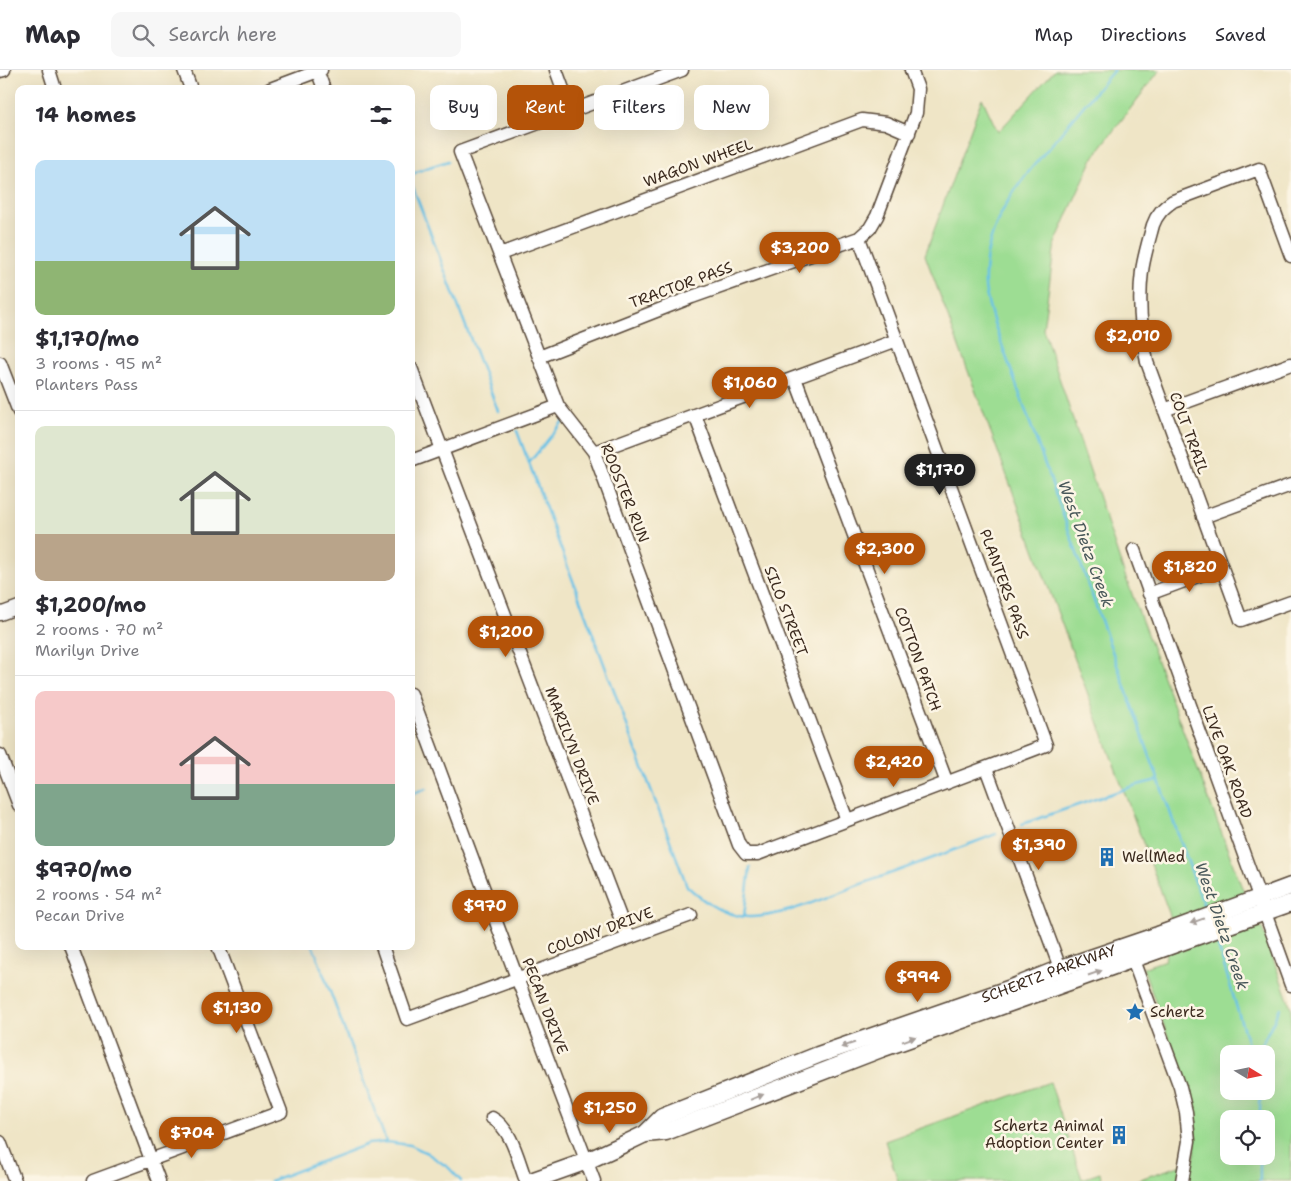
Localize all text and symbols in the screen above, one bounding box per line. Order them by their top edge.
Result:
search box [111,12,461,57]
text: Map [25,19,81,51]
icon: search [129,21,157,49]
text: Search here [169,22,277,47]
text: Map [1035,23,1073,47]
text: Directions [1101,23,1187,47]
text: Saved [1215,23,1266,47]
chip: Buy [430,85,497,130]
chip: Rent [507,85,584,130]
chip: Filters [594,85,684,130]
chip: New [694,85,769,130]
text: 14 homes [35,101,136,129]
icon: filters [367,101,395,129]
street label: WAGON WHEEL [641,134,755,192]
icon: home [170,193,260,283]
pin: $3,200 [759,232,841,274]
text: $3,200 [770,237,830,258]
street label: TRACTOR PASS [627,257,735,313]
pin: $2,010 [1092,320,1174,362]
text: $1,170/mo [35,325,140,353]
text: $2,010 [1106,325,1160,346]
text: 3 rooms · 95 m² [35,353,162,374]
pin: $1,060 [709,366,791,409]
text: $1,060 [723,372,777,393]
text: Planters Pass [35,374,138,395]
street label: COLT TRAIL [1165,389,1213,477]
street label: ROOSTER RUN [596,440,654,546]
pin: $1,170 [899,454,981,496]
icon: home [170,458,260,548]
text: $1,170 [915,459,965,480]
water label: West Dietz Creek [1053,478,1119,610]
street label: PLANTERS PASS [975,526,1033,642]
pin: $2,300 [844,532,926,575]
text: $2,300 [855,538,915,559]
pin: $1,820 [1149,550,1231,593]
text: $1,820 [1163,556,1217,577]
street label: SILO STREET [760,563,812,659]
text: $1,200/mo [35,591,146,619]
street label: COTTON PATCH [890,604,946,714]
pin: $1,200 [465,616,547,658]
text: 2 rooms · 70 m² [35,619,163,640]
text: $1,200 [479,621,533,642]
text: Marilyn Drive [35,640,140,661]
street label: MARILYN DRIVE [540,684,604,808]
street label: LIVE OAK ROAD [1197,703,1257,821]
icon: home [170,723,260,813]
pin: $2,420 [853,746,935,788]
text: $2,420 [865,751,923,772]
pin: $1,390 [998,828,1080,871]
text: $1,390 [1012,834,1066,855]
building icon: WellMed [1096,846,1118,868]
place label: WellMed [1122,847,1186,867]
text: $970/mo [35,856,132,884]
water label: West Dietz Creek [1190,859,1254,993]
text: 2 rooms · 54 m² [35,884,162,905]
pin: $970 [455,890,515,932]
text: $970 [463,895,507,916]
street label: COLONY DRIVE [544,902,656,960]
text: Pecan Drive [35,905,125,926]
one-way arrow [1189,918,1204,925]
street label: SCHERTZ PARKWAY [979,940,1119,1008]
street label: PECAN DRIVE [517,955,573,1057]
pin: $994 [888,960,948,1003]
text: $994 [896,966,940,987]
one-way arrow [1088,969,1103,977]
pin: $1,130 [196,992,278,1034]
text: $1,130 [212,997,262,1018]
place icon: Schertz [1124,1001,1146,1023]
place label: Schertz [1150,1002,1205,1022]
one-way arrow [902,1035,917,1043]
one-way arrow [840,1041,855,1049]
north arrow [1220,1045,1275,1100]
map controls [1220,1045,1275,1165]
pin: $1,250 [569,1092,651,1134]
one-way arrow [750,1093,765,1101]
text: $1,250 [583,1097,637,1118]
button: locate [1220,1110,1275,1165]
pin: $704 [162,1116,222,1159]
place label: Schertz Animal Adoption Center [985,1116,1104,1153]
text: $704 [170,1122,214,1143]
building icon: Schertz Animal Adoption Center [1108,1124,1130,1146]

